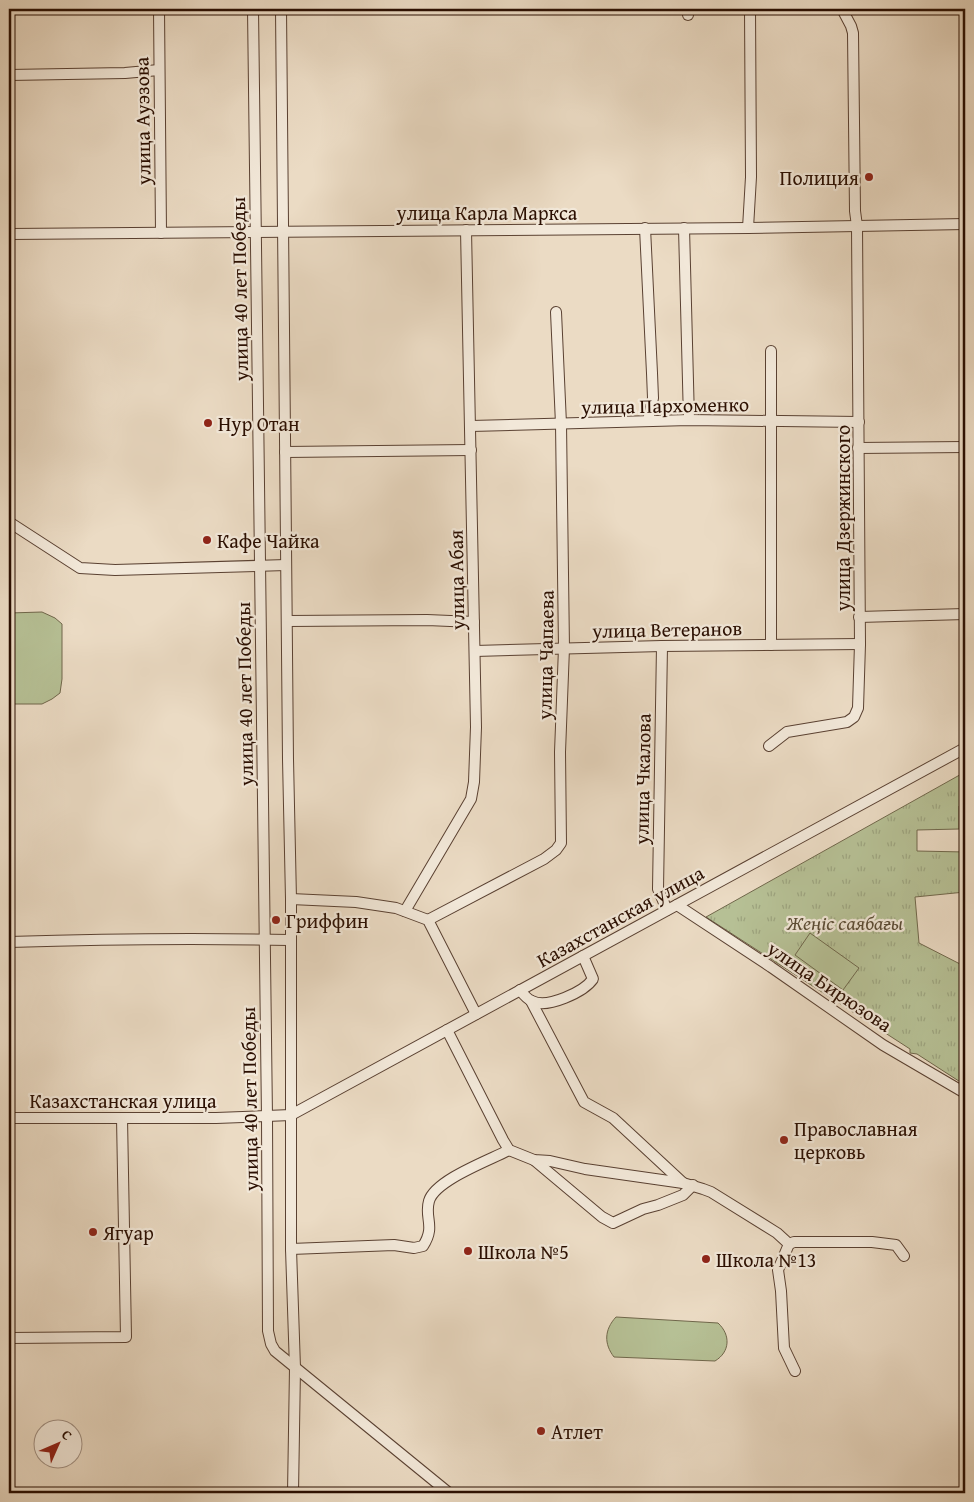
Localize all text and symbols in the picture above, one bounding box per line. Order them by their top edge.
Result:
street label: улица Ауэзова [126,56,158,186]
place label: Полиция [780,163,859,192]
marker: Полиция [863,171,875,183]
street label: улица 40 лет Победы [223,197,255,382]
street label: улица Карла Маркса [396,198,578,227]
street label: улица Пархоменко [580,389,749,421]
place label: Нур Отан [218,409,300,438]
marker: Нур Отан [202,417,214,429]
street label: улица Дзержинского [828,425,857,612]
place label: Кафе Чайка [217,526,320,555]
street label: улица Абая [441,530,471,631]
marker: Кафе Чайка [201,534,213,546]
street label: улица Чапаева [529,589,561,721]
street label: улица 40 лет Победы [228,602,260,787]
street label: улица Ветеранов [591,613,742,645]
street label: улица Чкалова [626,713,658,846]
street label: Казахстанская улица [531,858,709,974]
place label: Гриффин [286,906,369,935]
park label: Жеңіс саябағы [786,908,904,937]
marker: Гриффин [270,914,282,926]
street label: улица Бирюзова [761,933,899,1039]
street label: улица 40 лет Победы [233,1007,265,1192]
street label: Казахстанская улица [29,1086,217,1115]
place label: Православная церковь [794,1114,918,1166]
marker: Православная церковь [778,1134,790,1146]
place label: Ягуар [102,1218,154,1247]
marker: Ягуар [87,1226,99,1238]
place label: Школа №5 [478,1237,569,1266]
marker: Школа №5 [462,1245,474,1257]
place label: Школа №13 [716,1245,816,1274]
marker: Школа №13 [700,1253,712,1265]
place label: Атлет [551,1417,603,1446]
north arrow [32,1420,82,1470]
text: С [57,1425,77,1445]
marker: Атлет [535,1425,547,1437]

